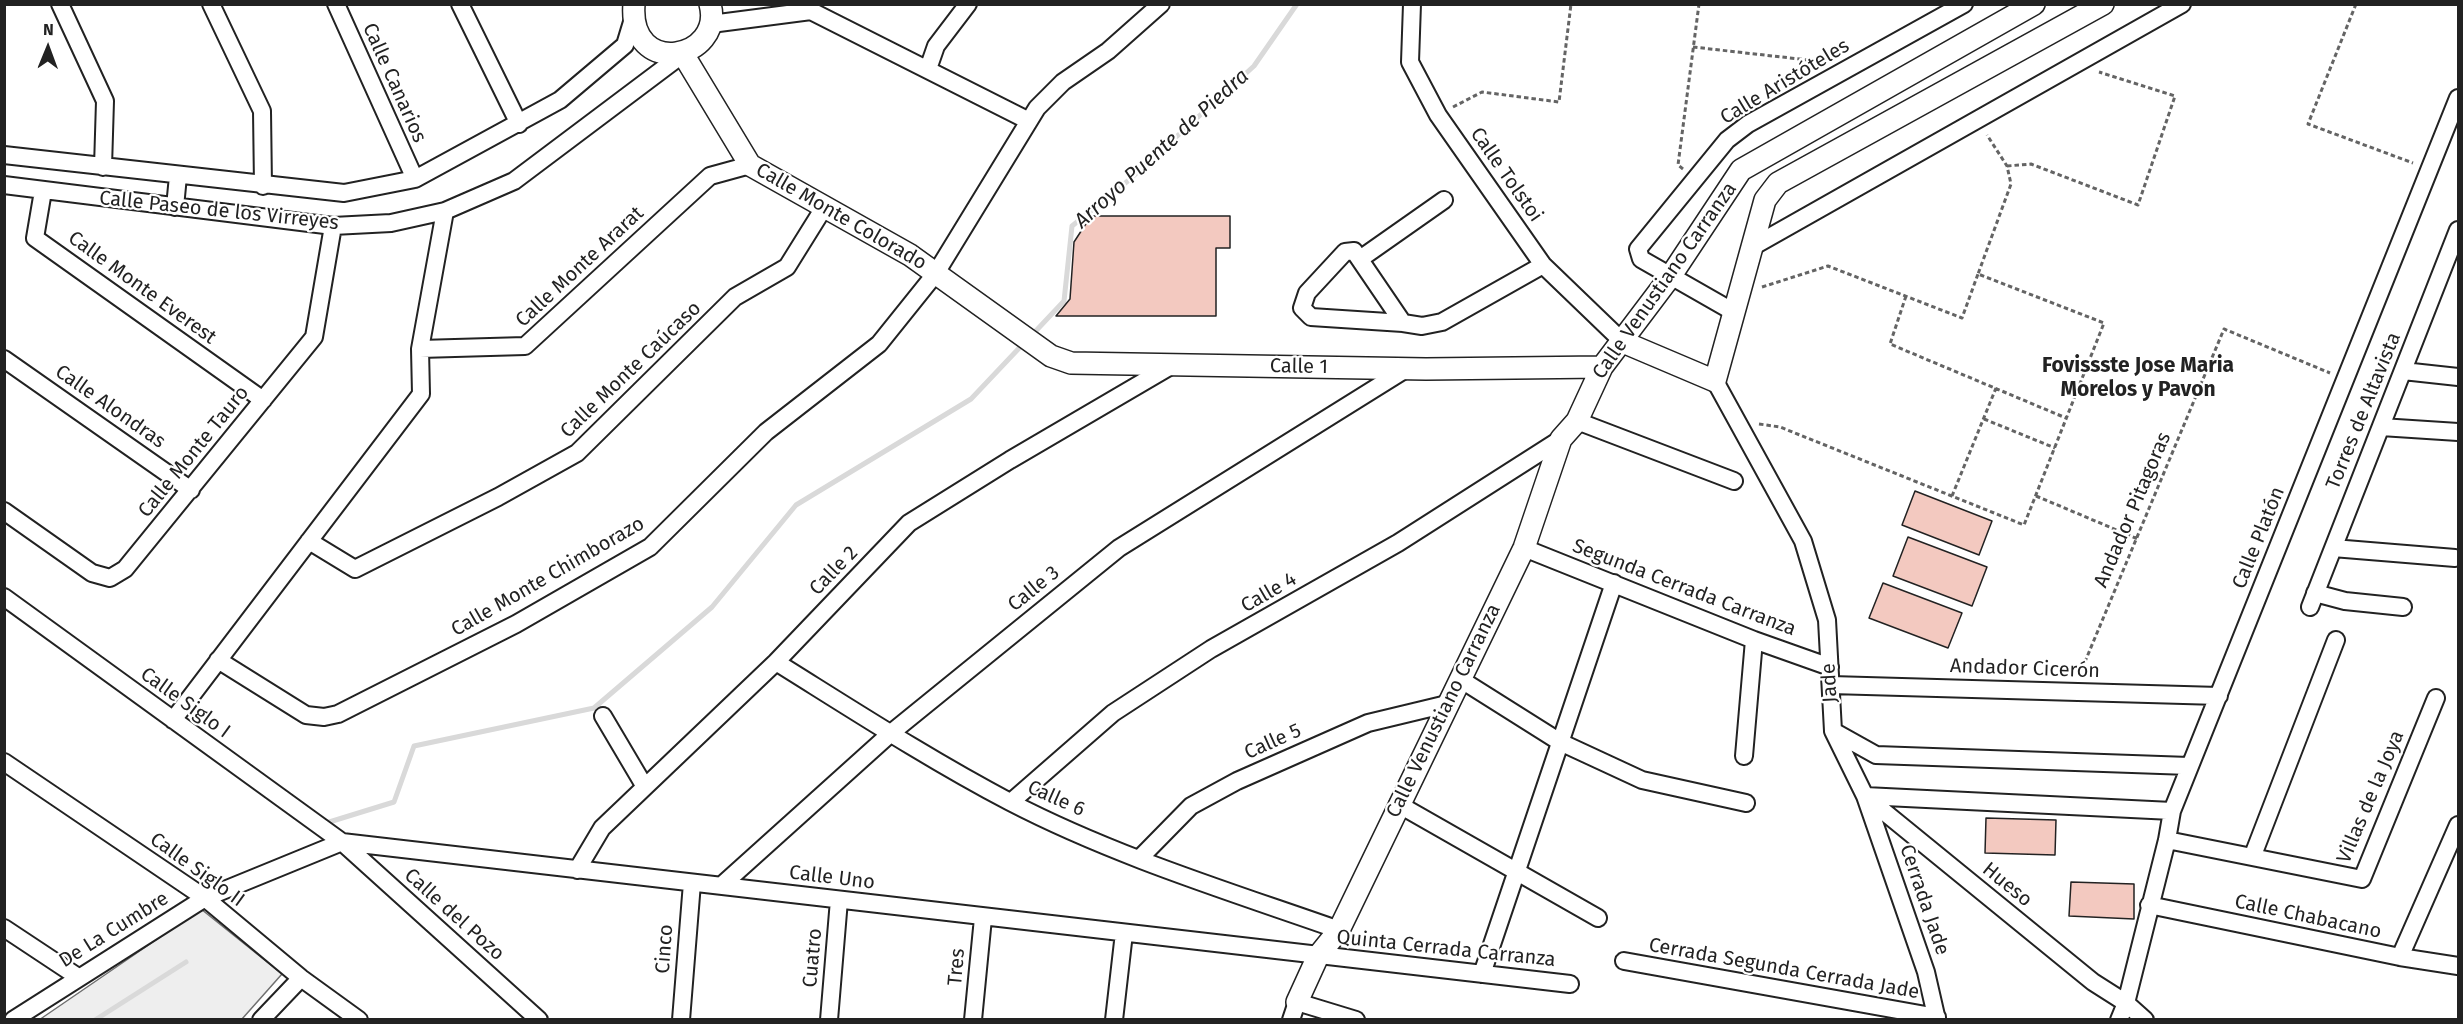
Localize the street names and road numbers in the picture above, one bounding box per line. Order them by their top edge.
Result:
street label: Calle Canarios [357,19,431,147]
street label: Calle Aristóteles [1716,34,1854,130]
street label: Calle Tolstoi [1465,123,1547,227]
street label: Calle Monte Colorado [751,158,931,276]
street label: Calle Venustiano Carranza [1588,178,1742,384]
street label: Calle Paseo de los Virreyes [98,186,340,236]
street label: Calle Monte Ararat [511,202,649,332]
street label: Calle Monte Everest [63,226,221,350]
street label: Calle Monte Caúcaso [556,297,706,443]
street label: Torres de Altavista [2322,329,2406,493]
street label: Calle 1 [1270,354,1328,380]
street label: Calle Alondras [50,360,170,454]
street label: Calle Monte Tauro [134,381,254,523]
street label: Andador Pitagoras [2089,429,2177,591]
street label: Calle Platón [2228,483,2290,593]
street label: Calle Monte Chimborazo [447,512,649,642]
street label: Segunda Cerrada Carranza [1569,534,1799,642]
street label: Calle 2 [805,541,863,601]
street label: Calle 3 [1003,561,1065,617]
street label: Calle 4 [1237,568,1301,618]
street label: Calle Venustiano Carranza [1382,600,1506,822]
street label: Andador Cicerón [1950,654,2100,684]
street label: Calle Siglo I [135,662,235,744]
street label: Jade [1817,662,1843,704]
street label: Calle 5 [1241,719,1305,765]
street label: Villas de la Joya [2332,727,2410,867]
street label: Calle 6 [1024,776,1088,822]
street label: Calle Siglo II [145,828,249,912]
street label: Cerrada Jade [1894,842,1954,958]
street label: Hueso [1977,858,2037,912]
street label: Calle Uno [788,861,876,895]
street label: Calle del Pozo [399,864,509,966]
street label: De La Cumbre [55,887,173,973]
street label: Calle Chabacano [2232,890,2384,944]
street label: Cinco [651,924,679,974]
street label: Quinta Cerrada Carranza [1335,926,1557,972]
street label: Cuatro [798,927,828,989]
street label: Cerrada Segunda Cerrada Jade [1647,933,1921,1005]
street label: Tres [943,947,971,987]

